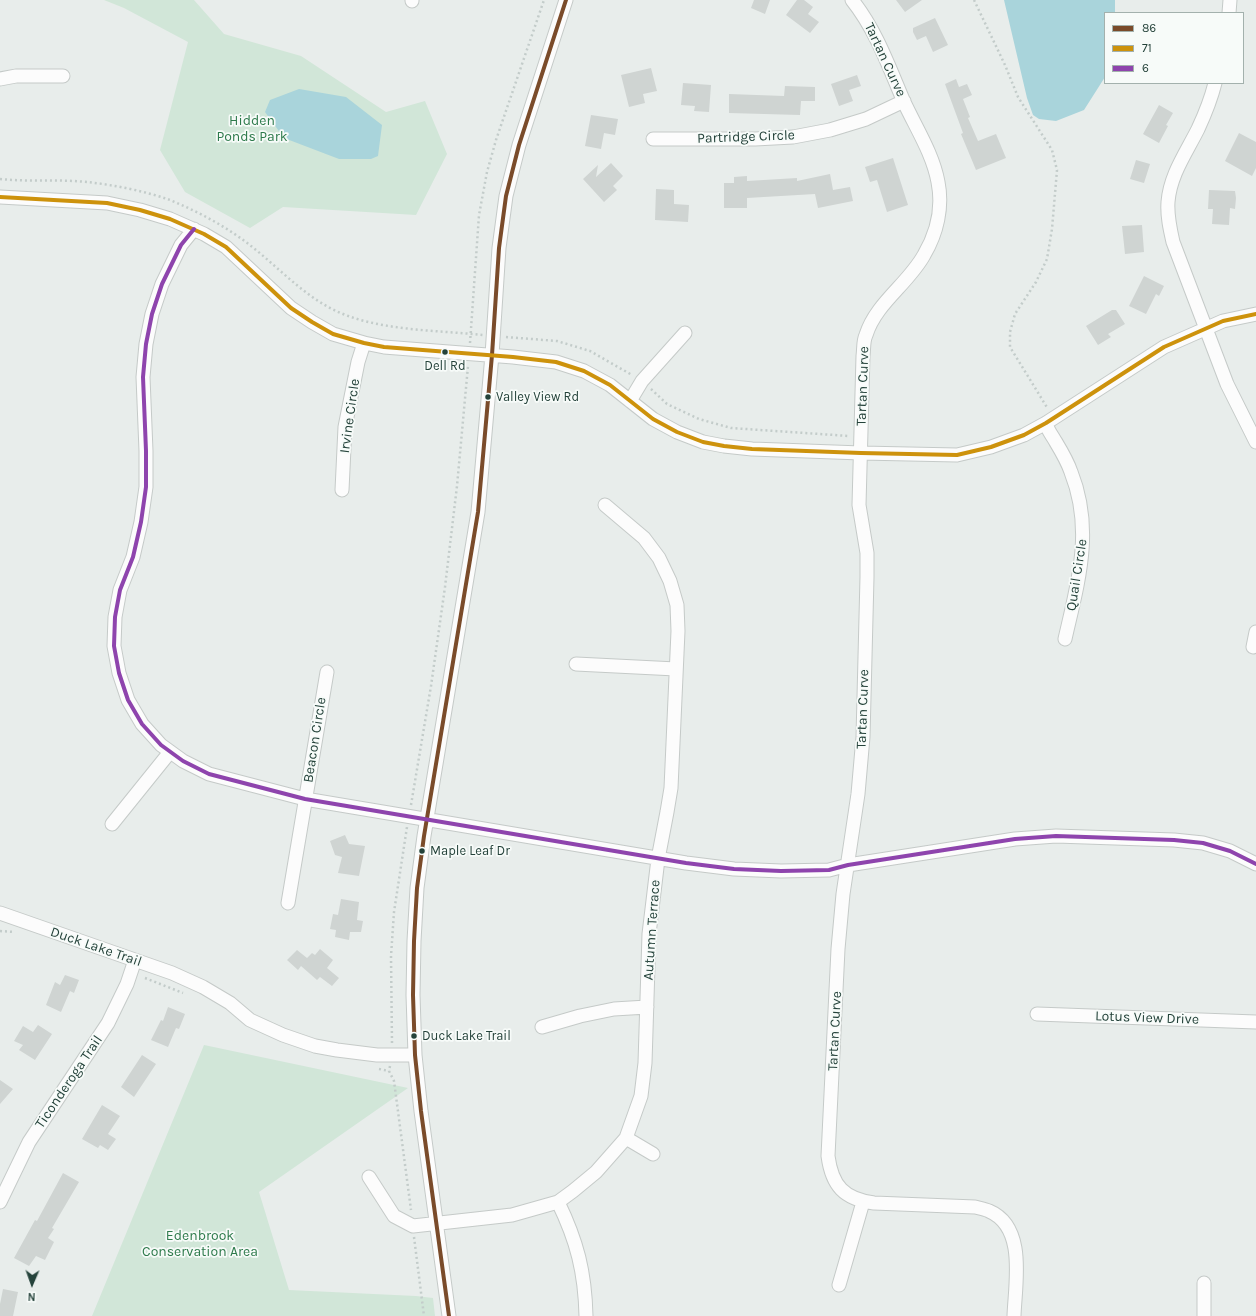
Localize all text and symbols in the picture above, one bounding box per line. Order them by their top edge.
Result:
legend [1104,12,1244,84]
street label: Tartan Curve [861,20,909,100]
text: 86 [1142,21,1156,35]
text: 71 [1142,41,1152,55]
text: 6 [1142,61,1149,75]
park label: Hidden Ponds Park [216,113,288,146]
street label: Partridge Circle [697,127,795,147]
street label: Tartan Curve [853,346,873,426]
marker: Dell Rd [440,347,450,357]
place label: Dell Rd [424,358,466,374]
street label: Irvine Circle [336,378,364,454]
place label: Valley View Rd [496,389,579,405]
marker: Valley View Rd [483,392,493,402]
street label: Quail Circle [1063,538,1091,612]
street label: Tartan Curve [853,669,873,749]
street label: Beacon Circle [300,696,330,784]
place label: Maple Leaf Dr [430,843,510,859]
marker: Maple Leaf Dr [417,846,427,856]
street label: Autumn Terrace [640,879,664,981]
street label: Duck Lake Trail [48,923,144,971]
street label: Tartan Curve [825,991,845,1071]
street label: Lotus View Drive [1095,1008,1199,1028]
place label: Duck Lake Trail [422,1028,511,1044]
marker: Duck Lake Trail [409,1031,419,1041]
street label: Ticonderoga Trail [32,1032,106,1132]
park label: Edenbrook Conservation Area [142,1228,258,1260]
north arrow [12,1264,52,1304]
text: N [27,1290,36,1303]

